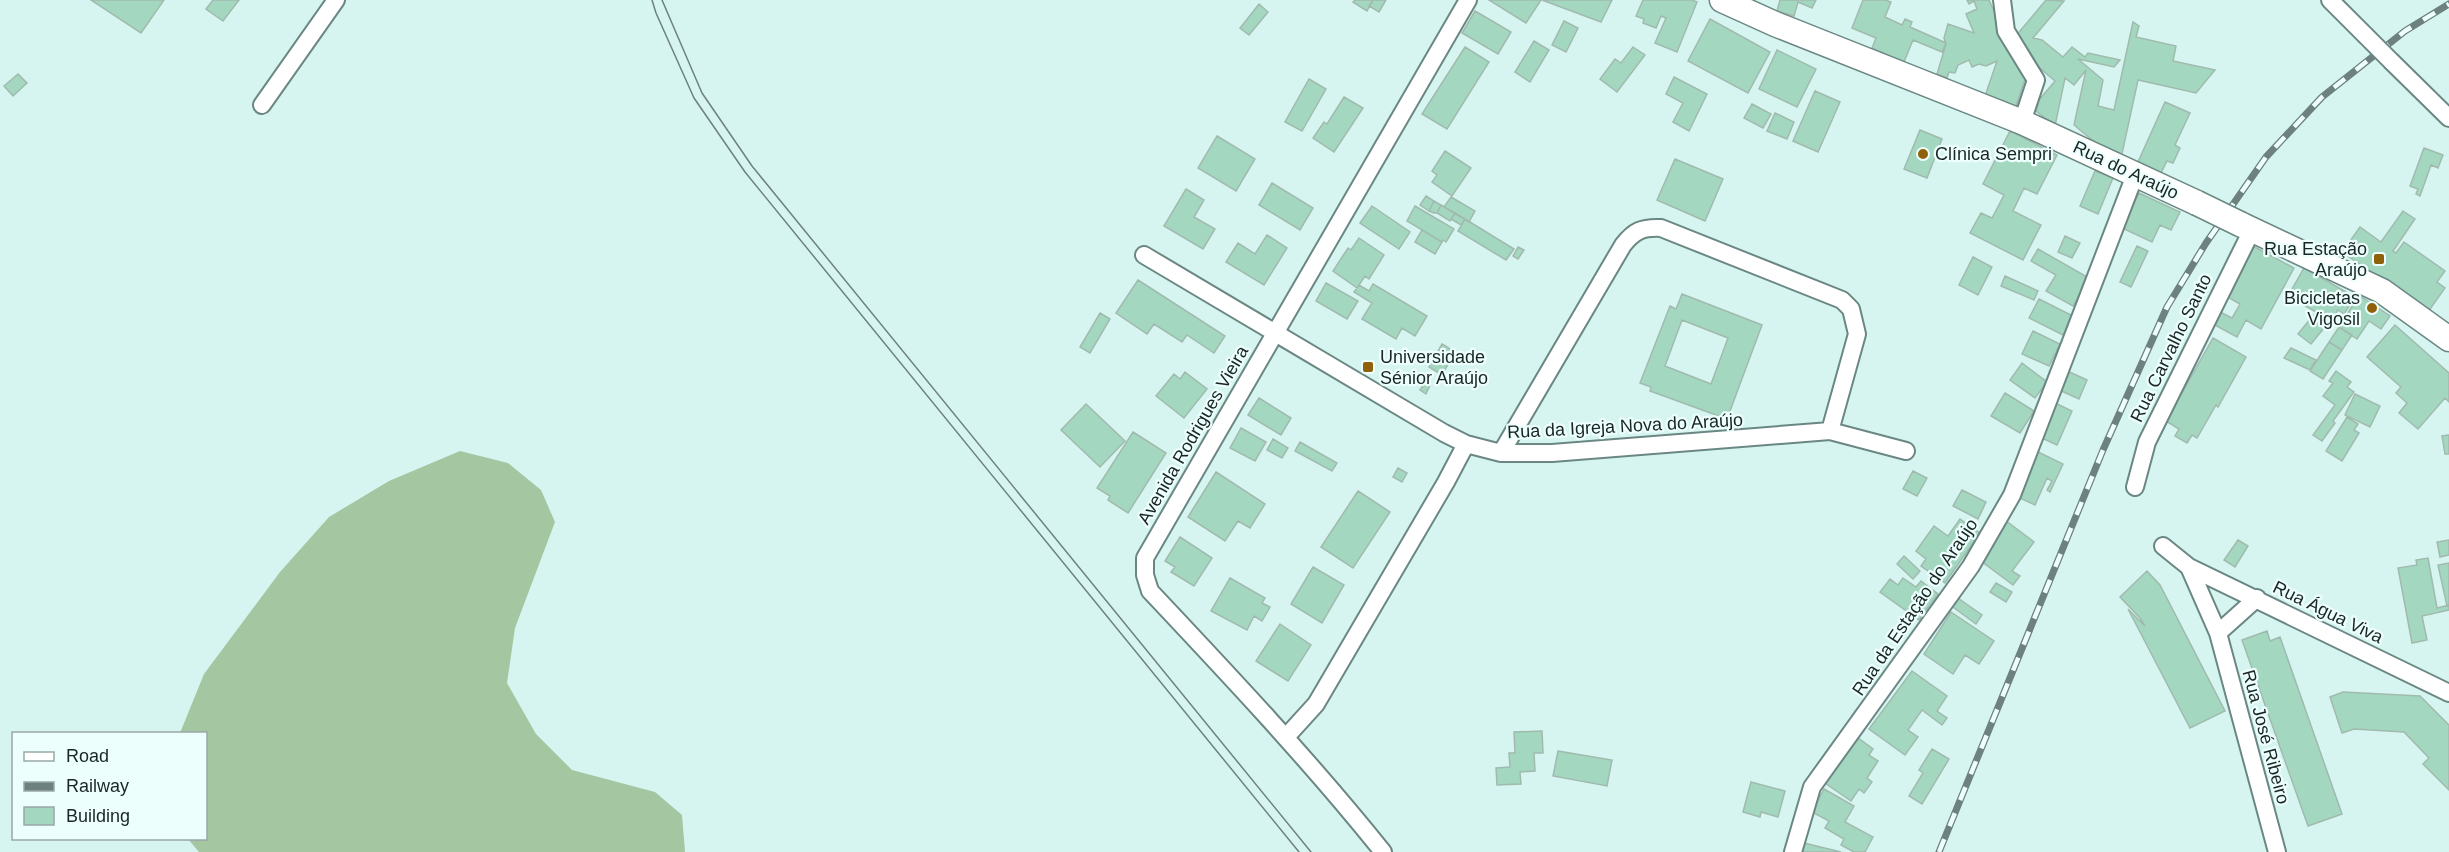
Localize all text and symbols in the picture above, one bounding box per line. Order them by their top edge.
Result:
street label: Rua do Araújo [2070,137,2182,203]
place label: Clínica Sempri [1935,144,2052,164]
marker: Clínica Sempri [1916,147,1930,161]
place label: Rua Estação Araújo [2264,239,2367,280]
marker: Rua Estação Araújo [2372,252,2386,266]
street label: Rua Carvalho Santo [2126,271,2216,425]
place label: Bicicletas Vigosil [2284,288,2360,329]
marker: Bicicletas Vigosil [2365,301,2379,315]
street label: Avenida Rodrigues Vieira [1134,341,1253,528]
place label: Universidade Sénior Araújo [1380,347,1488,388]
marker: Universidade Sénior Araújo [1361,360,1375,374]
street label: Rua da Igreja Nova do Araújo [1507,410,1743,442]
street label: Rua da Estação do Araújo [1848,515,1982,699]
street label: Rua Água Viva [2270,577,2387,648]
street label: Rua José Ribeiro [2238,668,2294,806]
legend [12,732,207,840]
text: Road [66,746,109,766]
text: Railway [66,776,129,796]
text: Building [66,806,130,826]

